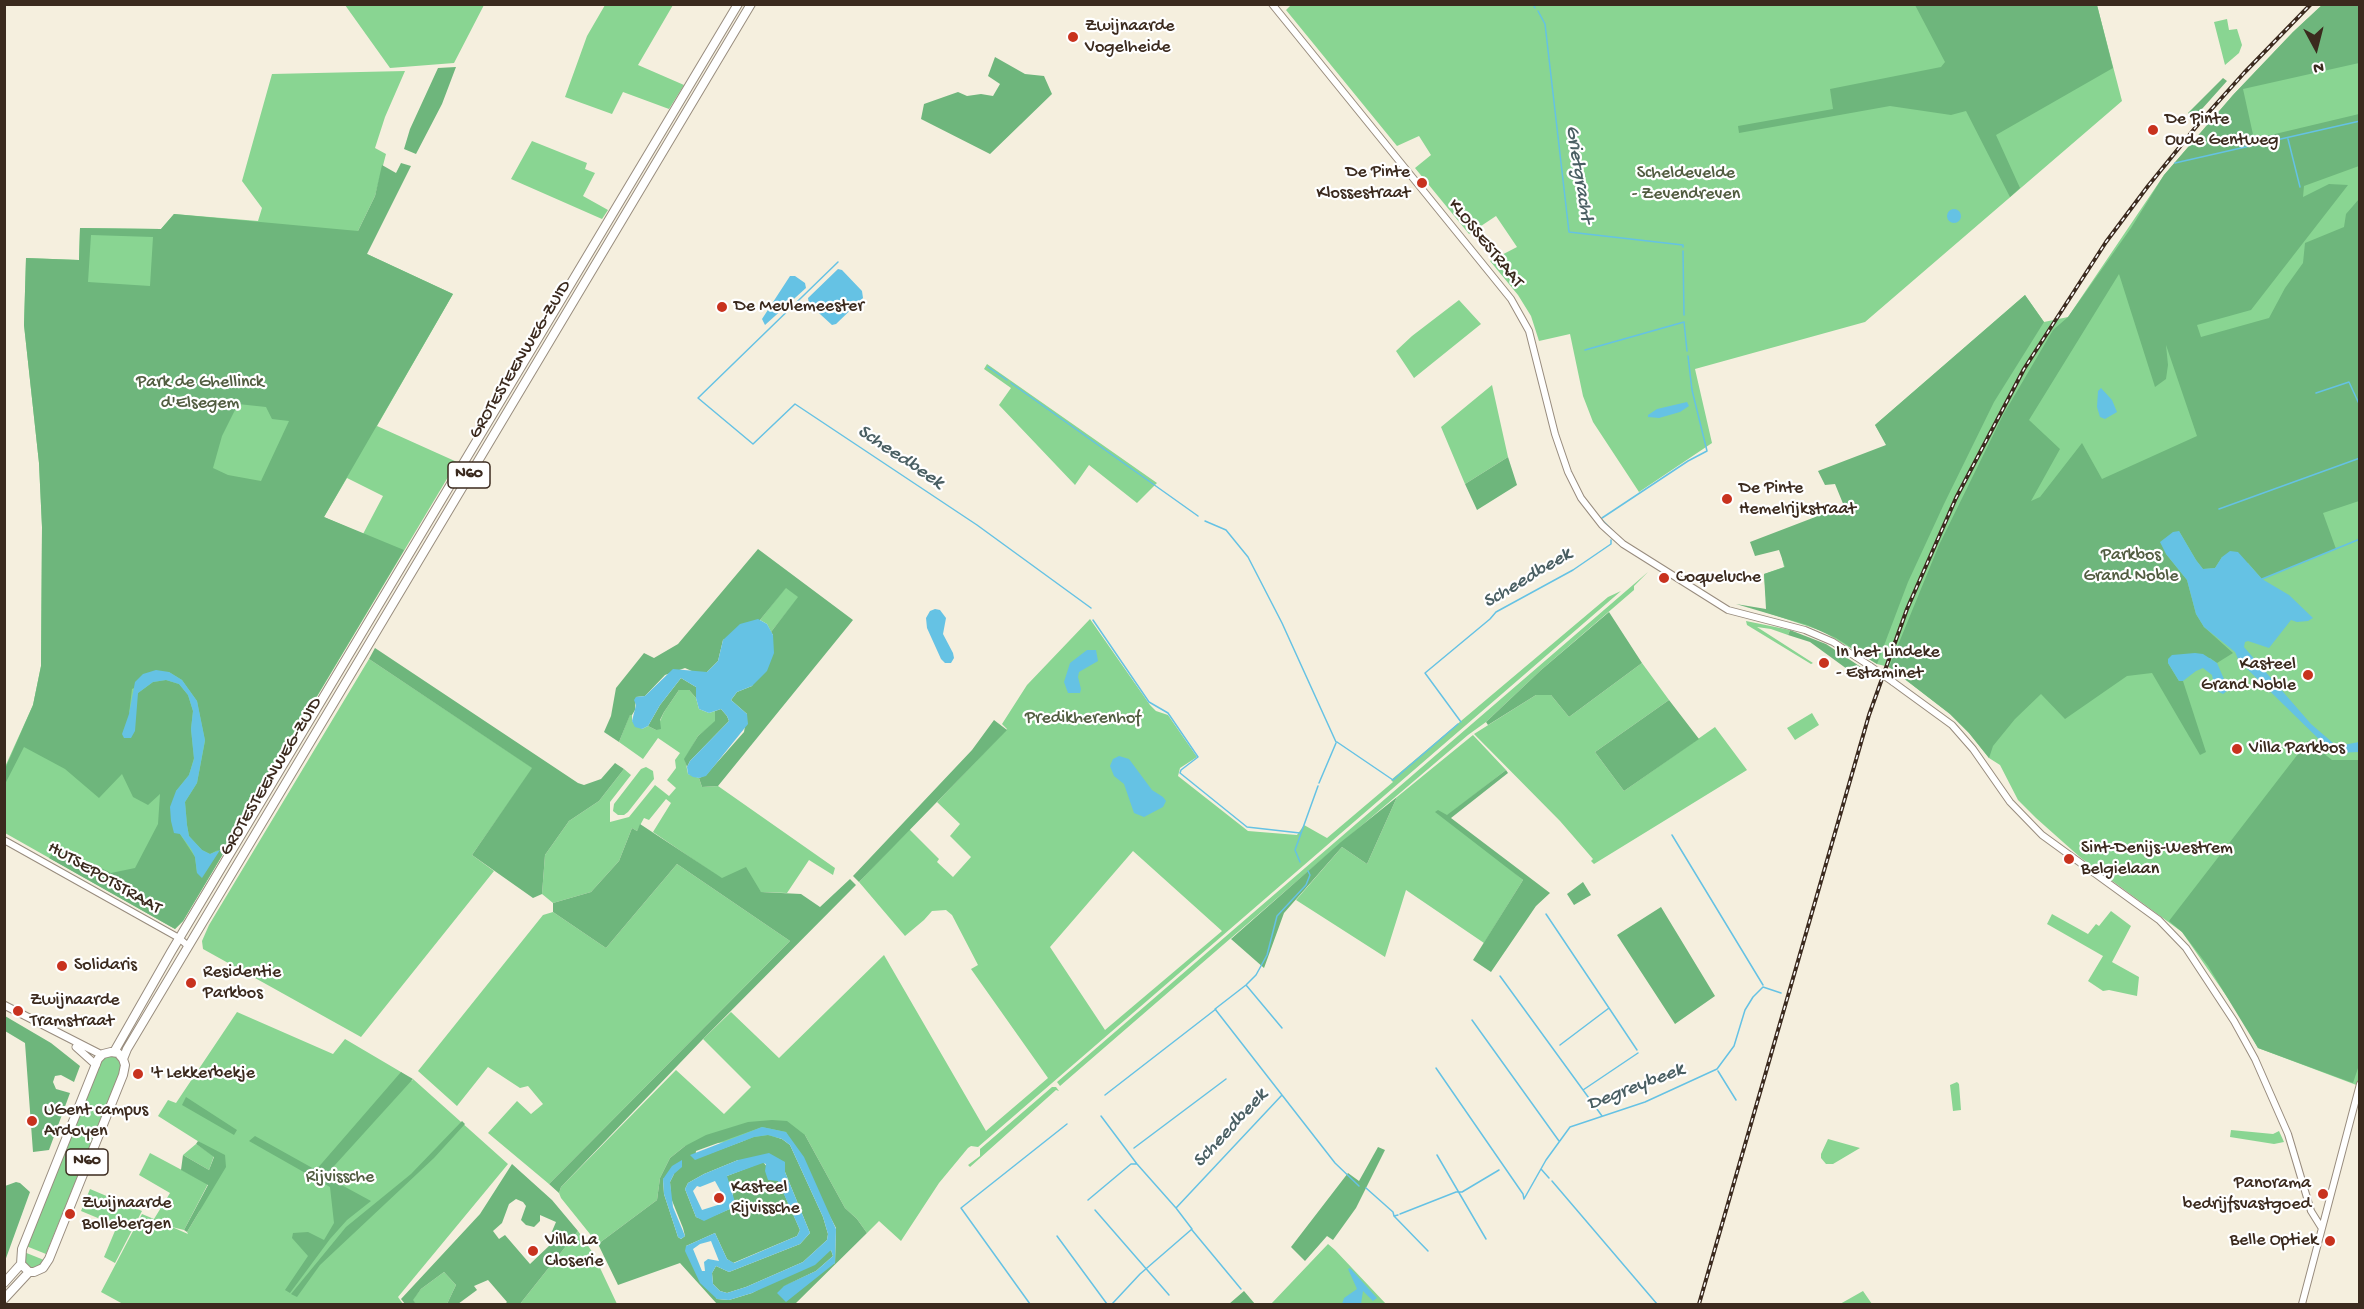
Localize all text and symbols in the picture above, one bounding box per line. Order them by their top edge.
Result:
place label: Zwijnaarde Vogelheide [1085,16,1174,58]
north arrow [2286,18,2346,78]
marker: Zwijnaarde Vogelheide [1066,30,1080,44]
text: N [2312,56,2325,76]
place label: De Pinte Oude Gentweg [2165,109,2278,152]
marker: De Pinte Oude Gentweg [2146,123,2160,137]
water label: Grietgracht [1558,124,1598,224]
place label: De Pinte Klossestraat [1317,162,1410,204]
park label: Scheldevelde - Zevendreven [1632,163,1740,206]
marker: De Pinte Klossestraat [1415,176,1429,190]
street label: KLOSSESTRAAT [1443,195,1527,293]
street label: GROTESTEENWEG-ZUID [465,277,577,443]
place label: De Meulemeester [734,296,864,318]
marker: De Meulemeester [715,300,729,314]
park label: Park de Ghellinck d'Elsegem [136,372,264,415]
water label: Scheedbeek [852,420,948,496]
road number: N60 [448,462,490,488]
place label: De Pinte Hemelrijkstraat [1739,478,1856,520]
marker: De Pinte Hemelrijkstraat [1720,492,1734,506]
water label: Scheedbeek [1479,543,1577,615]
park label: Parkbos Grand Noble [2084,545,2178,588]
place label: Coqueluche [1676,567,1761,589]
marker: Coqueluche [1657,571,1671,585]
place label: In het Lindeke - Estaminet [1836,642,1940,684]
place label: Kasteel Grand Noble [2201,654,2296,696]
marker: In het Lindeke - Estaminet [1817,656,1831,670]
marker: Kasteel Grand Noble [2301,668,2315,682]
street label: GROTESTEENWEG-ZUID [216,694,328,860]
park label: Predikherenhof [1025,708,1141,730]
place label: Villa Parkbos [2249,738,2345,760]
marker: Villa Parkbos [2230,742,2244,756]
street label: HUTSEPOTSTRAAT [43,838,165,920]
place label: Sint-Denijs-Westrem Belgielaan [2081,838,2233,880]
marker: Sint-Denijs-Westrem Belgielaan [2062,852,2076,866]
place label: Solidaris [74,955,137,977]
marker: Solidaris [55,959,69,973]
place label: Residentie Parkbos [203,962,281,1004]
marker: Residentie Parkbos [184,976,198,990]
place label: Zwijnaarde Tramstraat [30,990,119,1032]
marker: Zwijnaarde Tramstraat [11,1004,25,1018]
water label: Degreybeek [1584,1059,1688,1117]
place label: 't Lekkerbekje [150,1063,255,1085]
marker: 't Lekkerbekje [131,1067,145,1081]
water label: Scheedbeek [1188,1085,1274,1173]
place label: UGent campus Ardoyen [44,1100,148,1142]
marker: UGent campus Ardoyen [25,1114,39,1128]
road number: N60 [66,1149,108,1175]
park label: Rijvissche [306,1167,374,1189]
place label: Panorama bedrijfsvastgoed [2183,1173,2311,1216]
place label: Kasteel Rijvissche [731,1177,800,1220]
marker: Panorama bedrijfsvastgoed [2316,1187,2330,1201]
marker: Kasteel Rijvissche [712,1191,726,1205]
place label: Zwijnaarde Bollebergen [82,1193,171,1236]
marker: Zwijnaarde Bollebergen [63,1207,77,1221]
place label: Villa La Closerie [545,1230,604,1272]
place label: Belle Optiek [2230,1230,2318,1252]
marker: Belle Optiek [2323,1234,2337,1248]
marker: Villa La Closerie [526,1244,540,1258]

